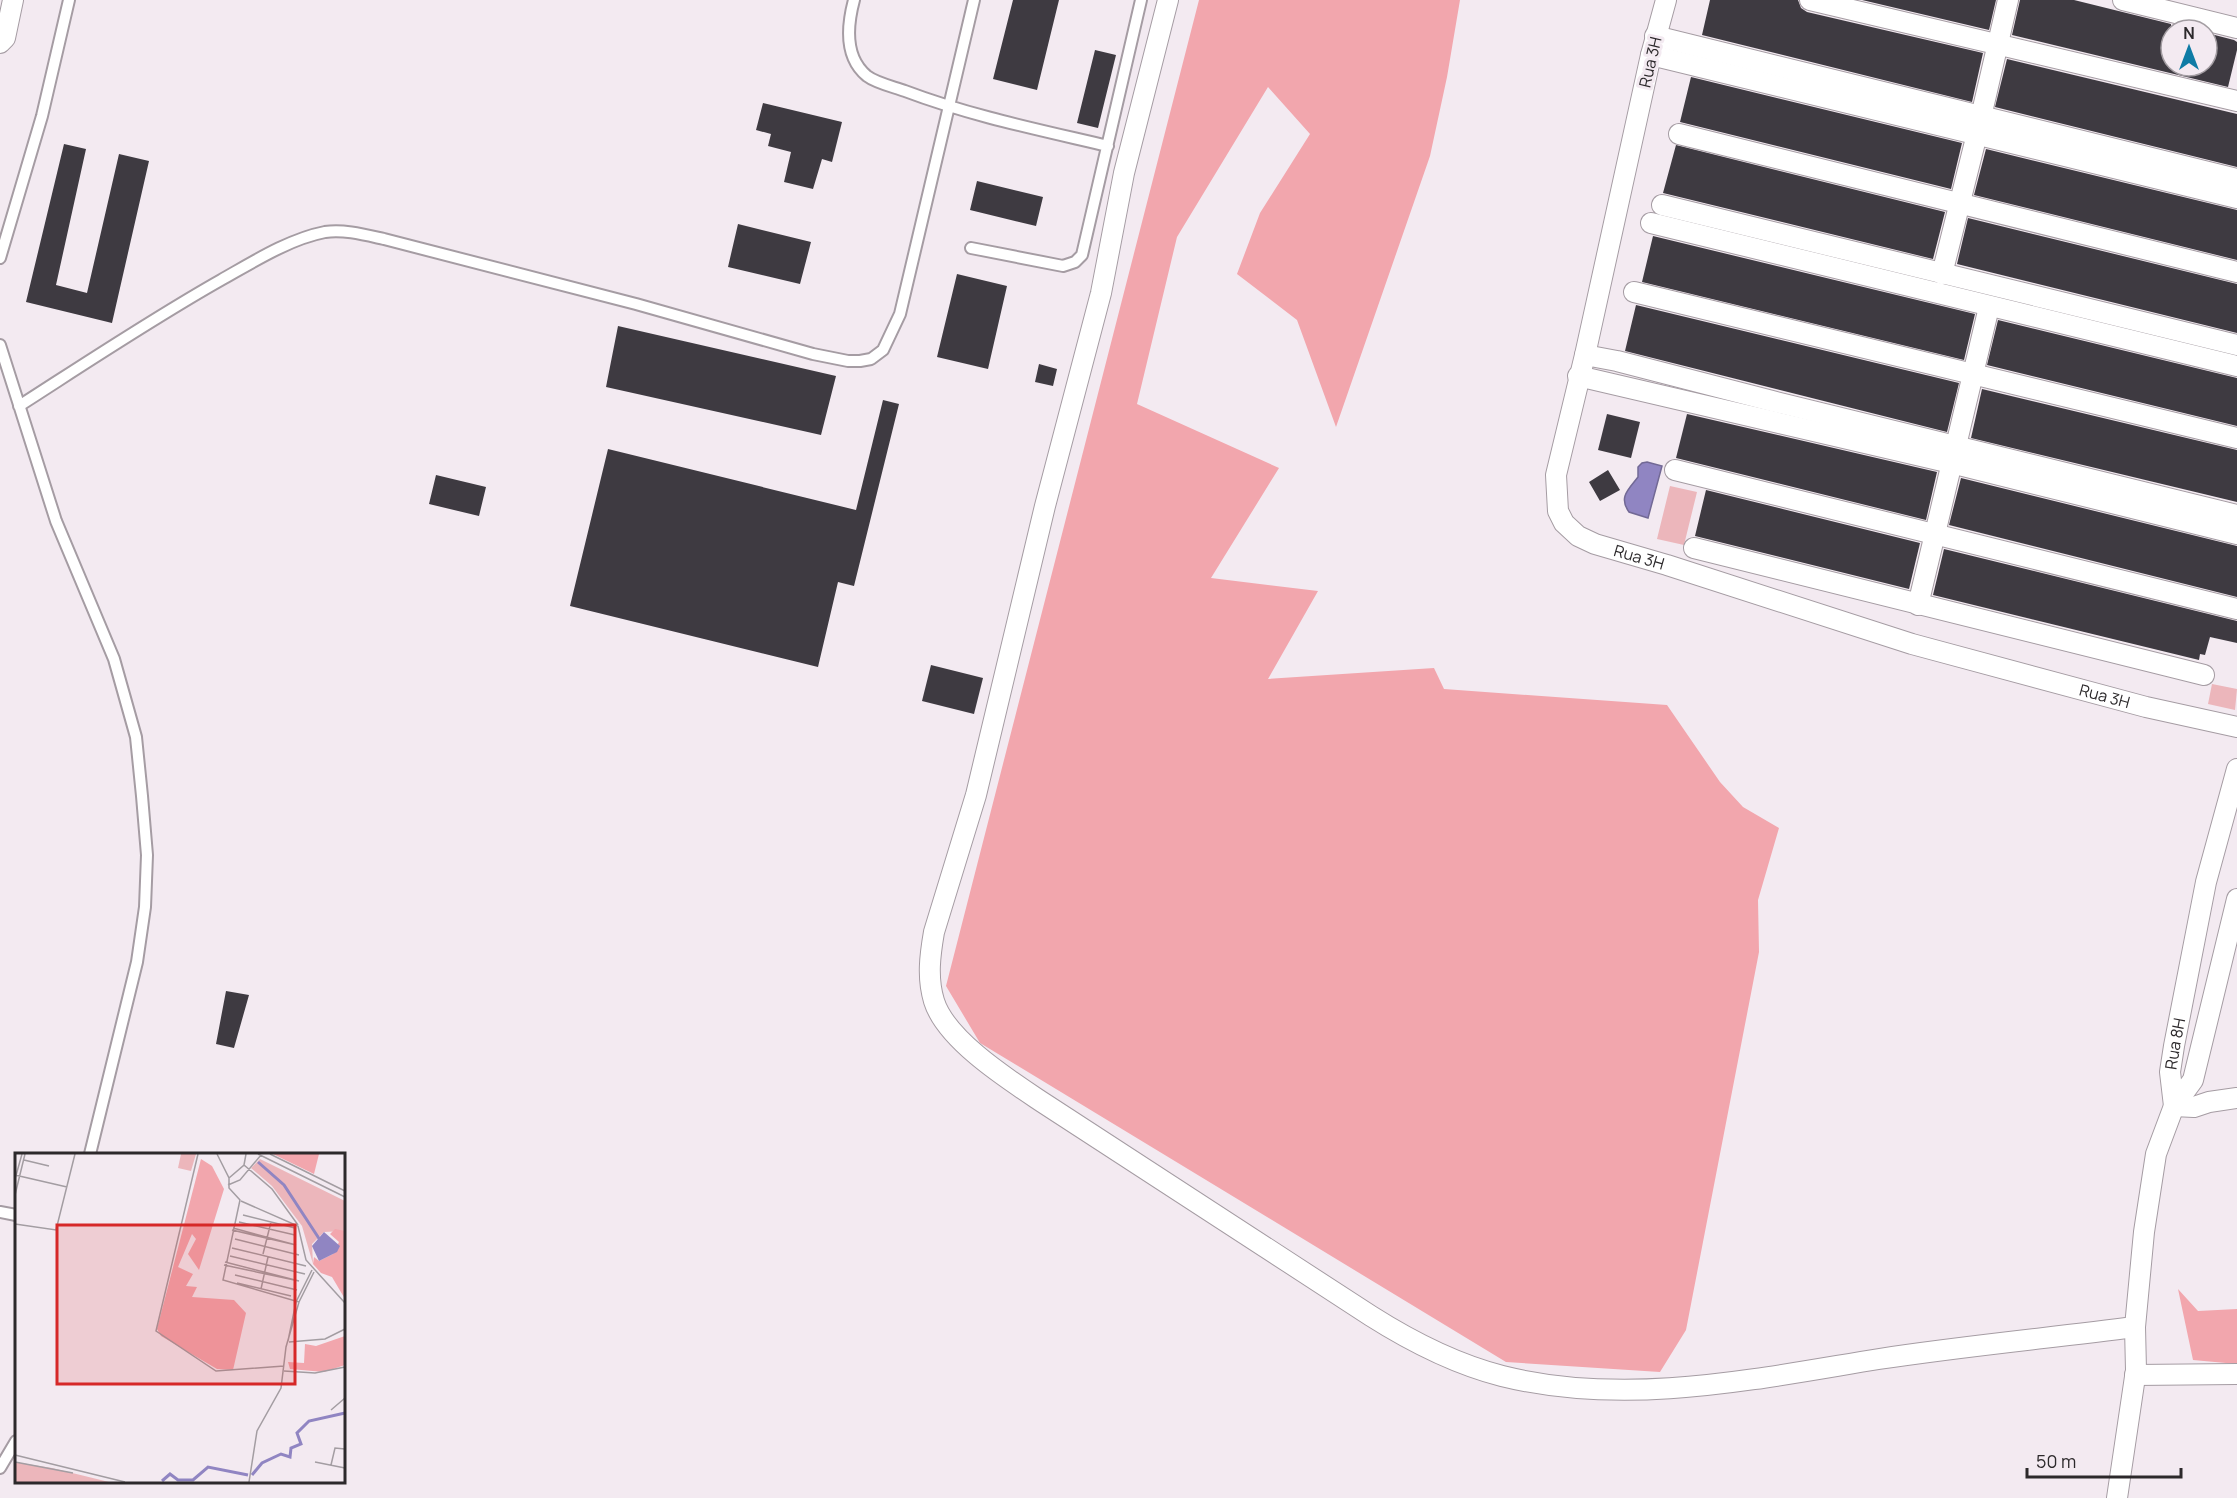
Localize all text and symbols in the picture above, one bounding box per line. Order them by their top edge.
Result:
north arrow [2159,18,2219,78]
text: N [2183,22,2195,44]
street label: Rua 3H [1633,34,1667,90]
street label: Rua 3H [1611,539,1667,575]
street label: Rua 3H [2077,679,2132,713]
street label: Rua 8H [2160,1016,2190,1071]
inset map [15,1153,345,1483]
scale bar [2027,1441,2182,1479]
text: 50 m [2036,1449,2076,1473]

